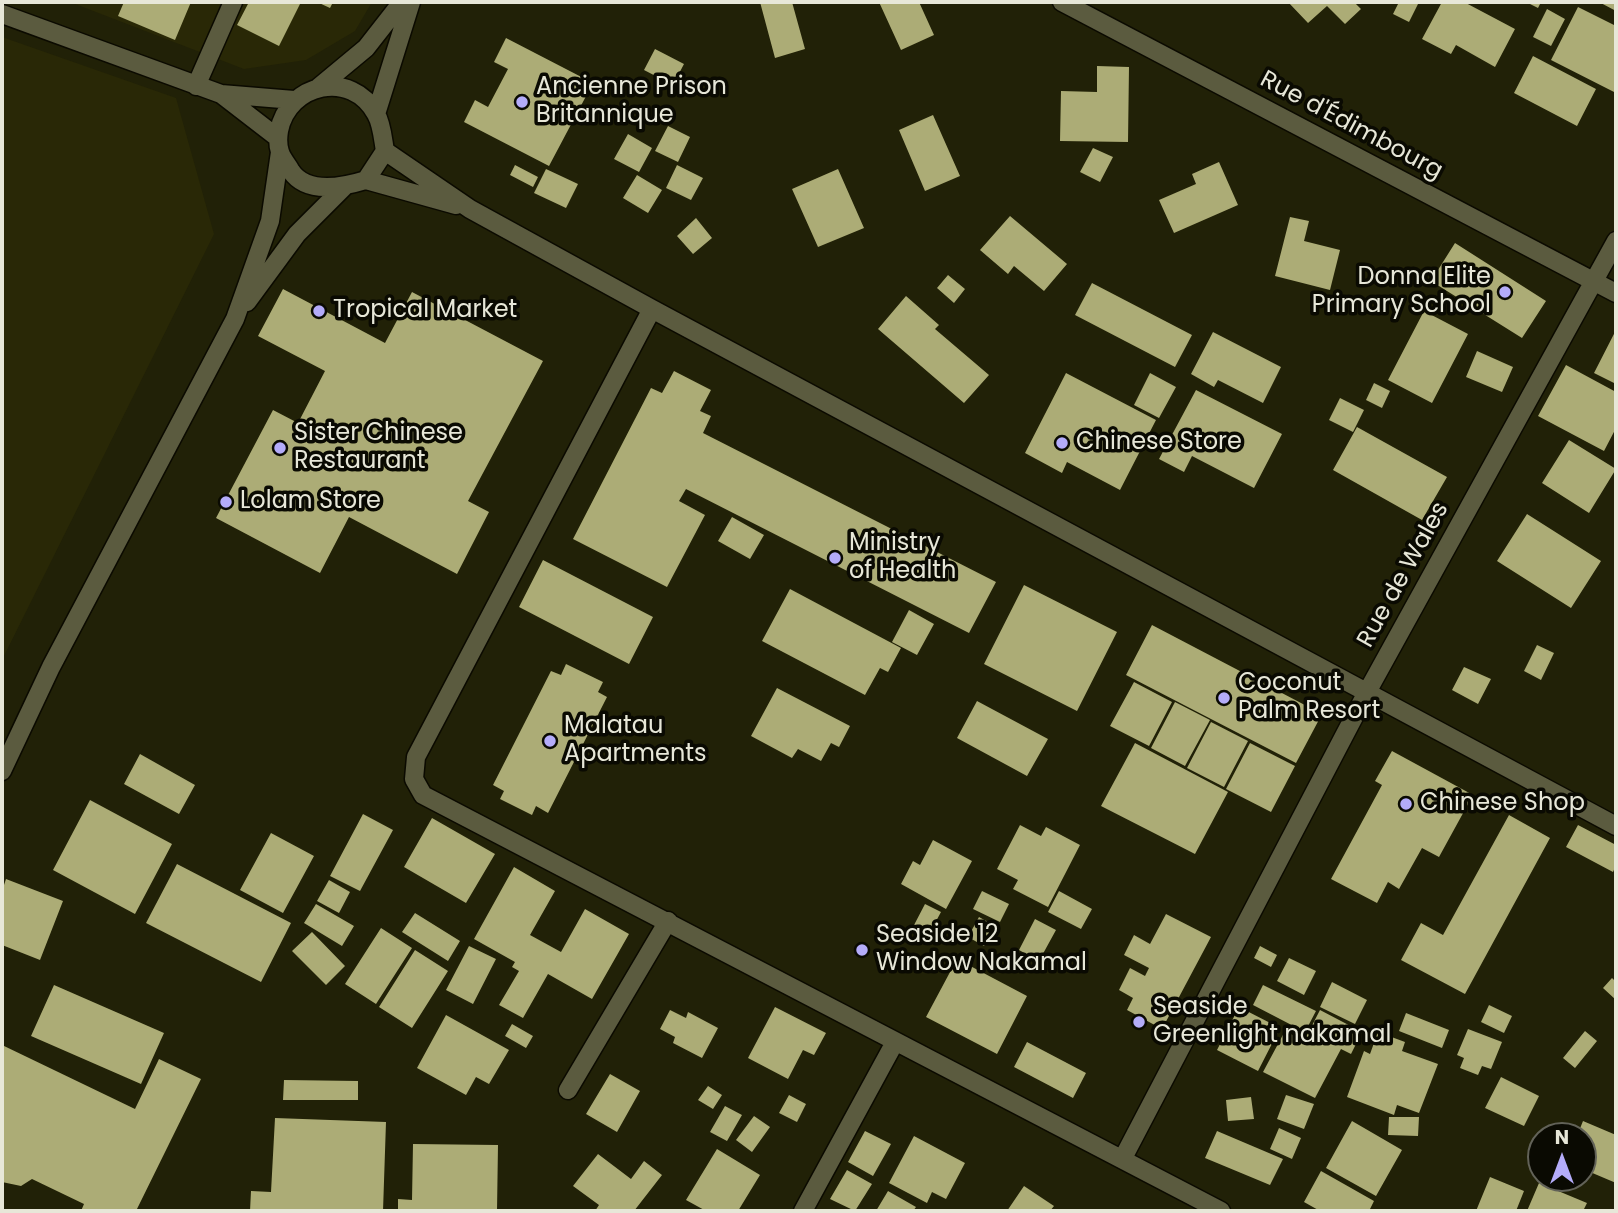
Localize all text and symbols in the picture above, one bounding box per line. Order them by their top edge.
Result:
street label: Rue d'Édimbourg [1255,66,1447,186]
place label: Ancienne Prison Britannique [536,74,727,130]
marker: Ancienne Prison Britannique [514,94,530,110]
place label: Donna Elite Primary School [1312,264,1491,320]
marker: Donna Elite Primary School [1497,284,1513,300]
place label: Tropical Market [333,297,517,325]
marker: Tropical Market [311,303,327,319]
place label: Sister Chinese Restaurant [294,420,463,476]
place label: Chinese Store [1076,429,1242,457]
marker: Chinese Store [1054,435,1070,451]
marker: Sister Chinese Restaurant [272,440,288,456]
place label: Lolam Store [240,488,381,516]
marker: Lolam Store [218,494,234,510]
street label: Rue de Wales [1352,497,1456,653]
place label: Ministry of Health [849,530,956,586]
marker: Ministry of Health [827,550,843,566]
place label: Coconut Palm Resort [1238,670,1380,726]
marker: Coconut Palm Resort [1216,690,1232,706]
place label: Malatau Apartments [564,713,707,769]
marker: Malatau Apartments [542,733,558,749]
place label: Chinese Shop [1420,790,1585,818]
marker: Chinese Shop [1398,796,1414,812]
place label: Seaside 12 Window Nakamal [876,922,1087,978]
marker: Seaside 12 Window Nakamal [854,942,870,958]
place label: Seaside Greenlight nakamal [1153,994,1391,1050]
marker: Seaside Greenlight nakamal [1131,1014,1147,1030]
north arrow [1527,1122,1597,1192]
text: N [1555,1124,1569,1151]

